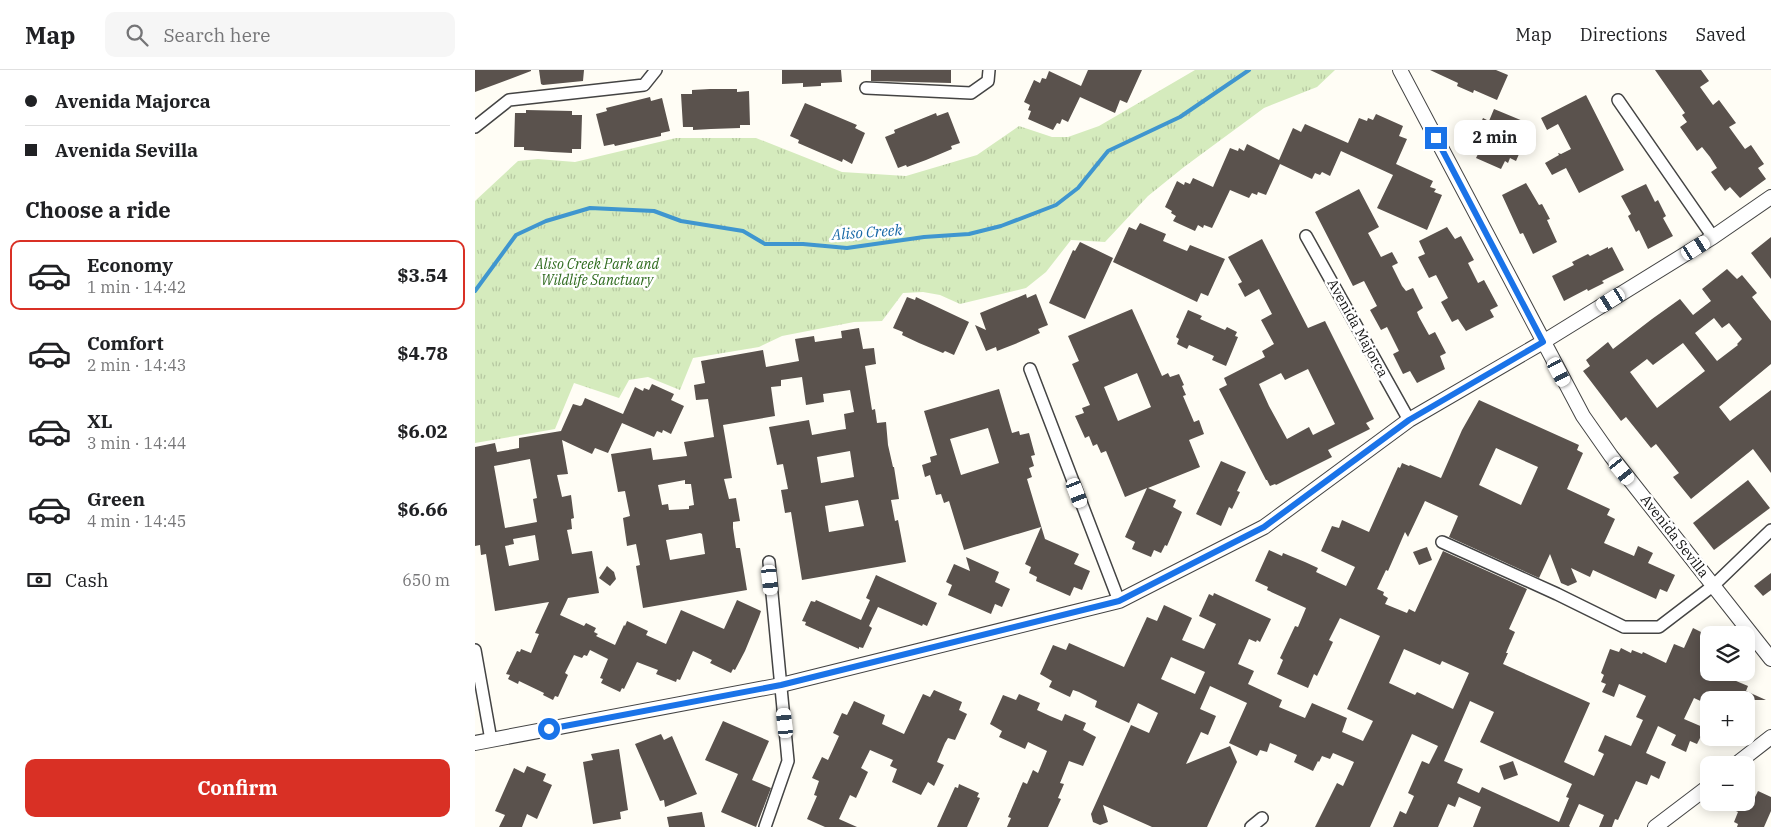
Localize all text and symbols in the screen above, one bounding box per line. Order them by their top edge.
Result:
search box [105,12,455,57]
text: Map [25,19,75,51]
icon: search [123,21,151,49]
text: Search here [163,23,270,47]
text: Map [1515,23,1552,46]
text: Directions [1580,23,1668,46]
text: Saved [1696,23,1746,46]
text: Avenida Majorca [55,89,211,113]
callout: 2 min [1453,120,1536,156]
route end [1425,127,1447,149]
text: 2 min [1473,127,1517,147]
text: Avenida Sevilla [55,138,198,162]
text: Choose a ride [25,195,171,224]
water label: Aliso Creek [830,220,903,244]
car [1679,234,1712,262]
icon: car [27,253,72,298]
text: Economy [87,253,173,277]
park label: Aliso Creek Park and Wildlife Sanctuary [534,255,660,289]
text: $3.54 [397,263,448,287]
street label: Avenida Majorca [1323,276,1393,381]
text: 1 min · 14:42 [87,277,186,297]
car [1594,286,1627,314]
icon: car [27,331,72,376]
text: Comfort [87,331,164,355]
text: $4.78 [397,341,448,365]
text: 2 min · 14:43 [87,355,186,375]
car [1545,355,1572,389]
icon: car [27,409,72,454]
text: XL [87,409,113,433]
text: $6.02 [397,419,448,443]
text: 3 min · 14:44 [87,433,186,453]
car [1606,455,1637,487]
car [1064,476,1089,510]
icon: car [27,487,72,532]
text: Green [87,487,145,511]
street label: Avenida Sevilla [1637,491,1713,581]
text: $6.66 [397,497,448,521]
text: 4 min · 14:45 [87,511,186,531]
car [760,564,779,596]
icon: cash [25,566,53,594]
text: Cash [65,568,109,592]
text: 650 m [402,570,450,590]
map controls [1700,626,1755,811]
button: layers [1700,626,1755,681]
button: + [1700,691,1755,746]
car [775,707,794,739]
route start [538,718,560,740]
button: − [1700,756,1755,811]
button: Confirm [25,759,450,817]

